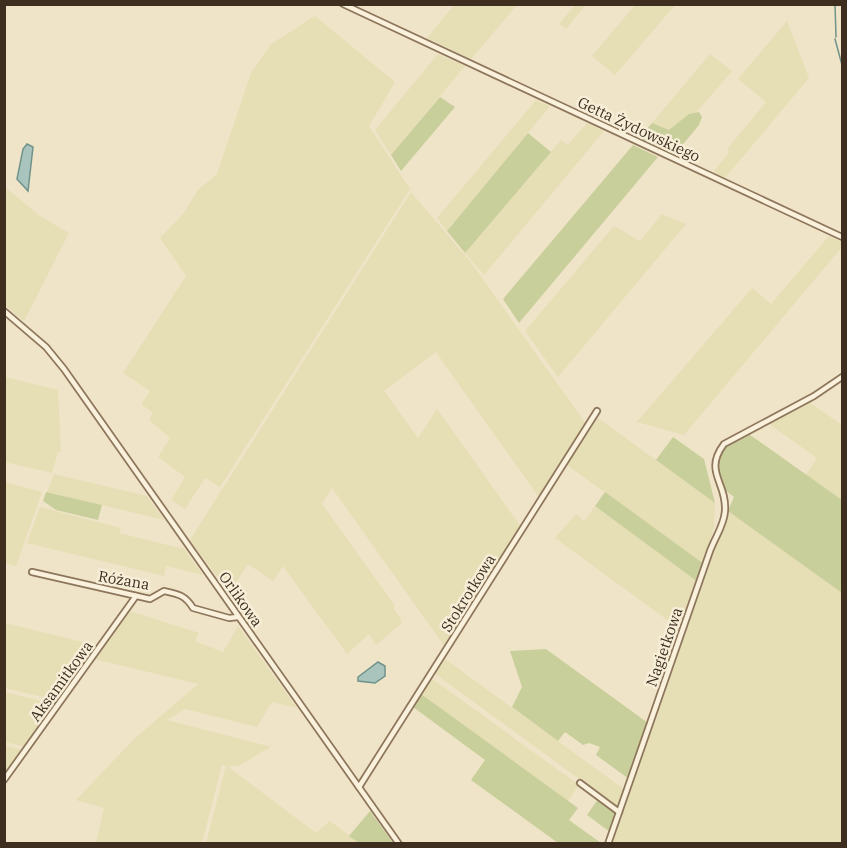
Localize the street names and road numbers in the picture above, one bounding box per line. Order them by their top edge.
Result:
street label: Getta Żydowskiego [575,92,703,166]
street label: Stokrotkowa [437,550,499,636]
street label: Różana [97,566,151,594]
street label: Orlikowa [215,568,267,630]
street label: Nagietkowa [642,605,686,689]
street label: Aksamitkowa [25,637,97,725]

